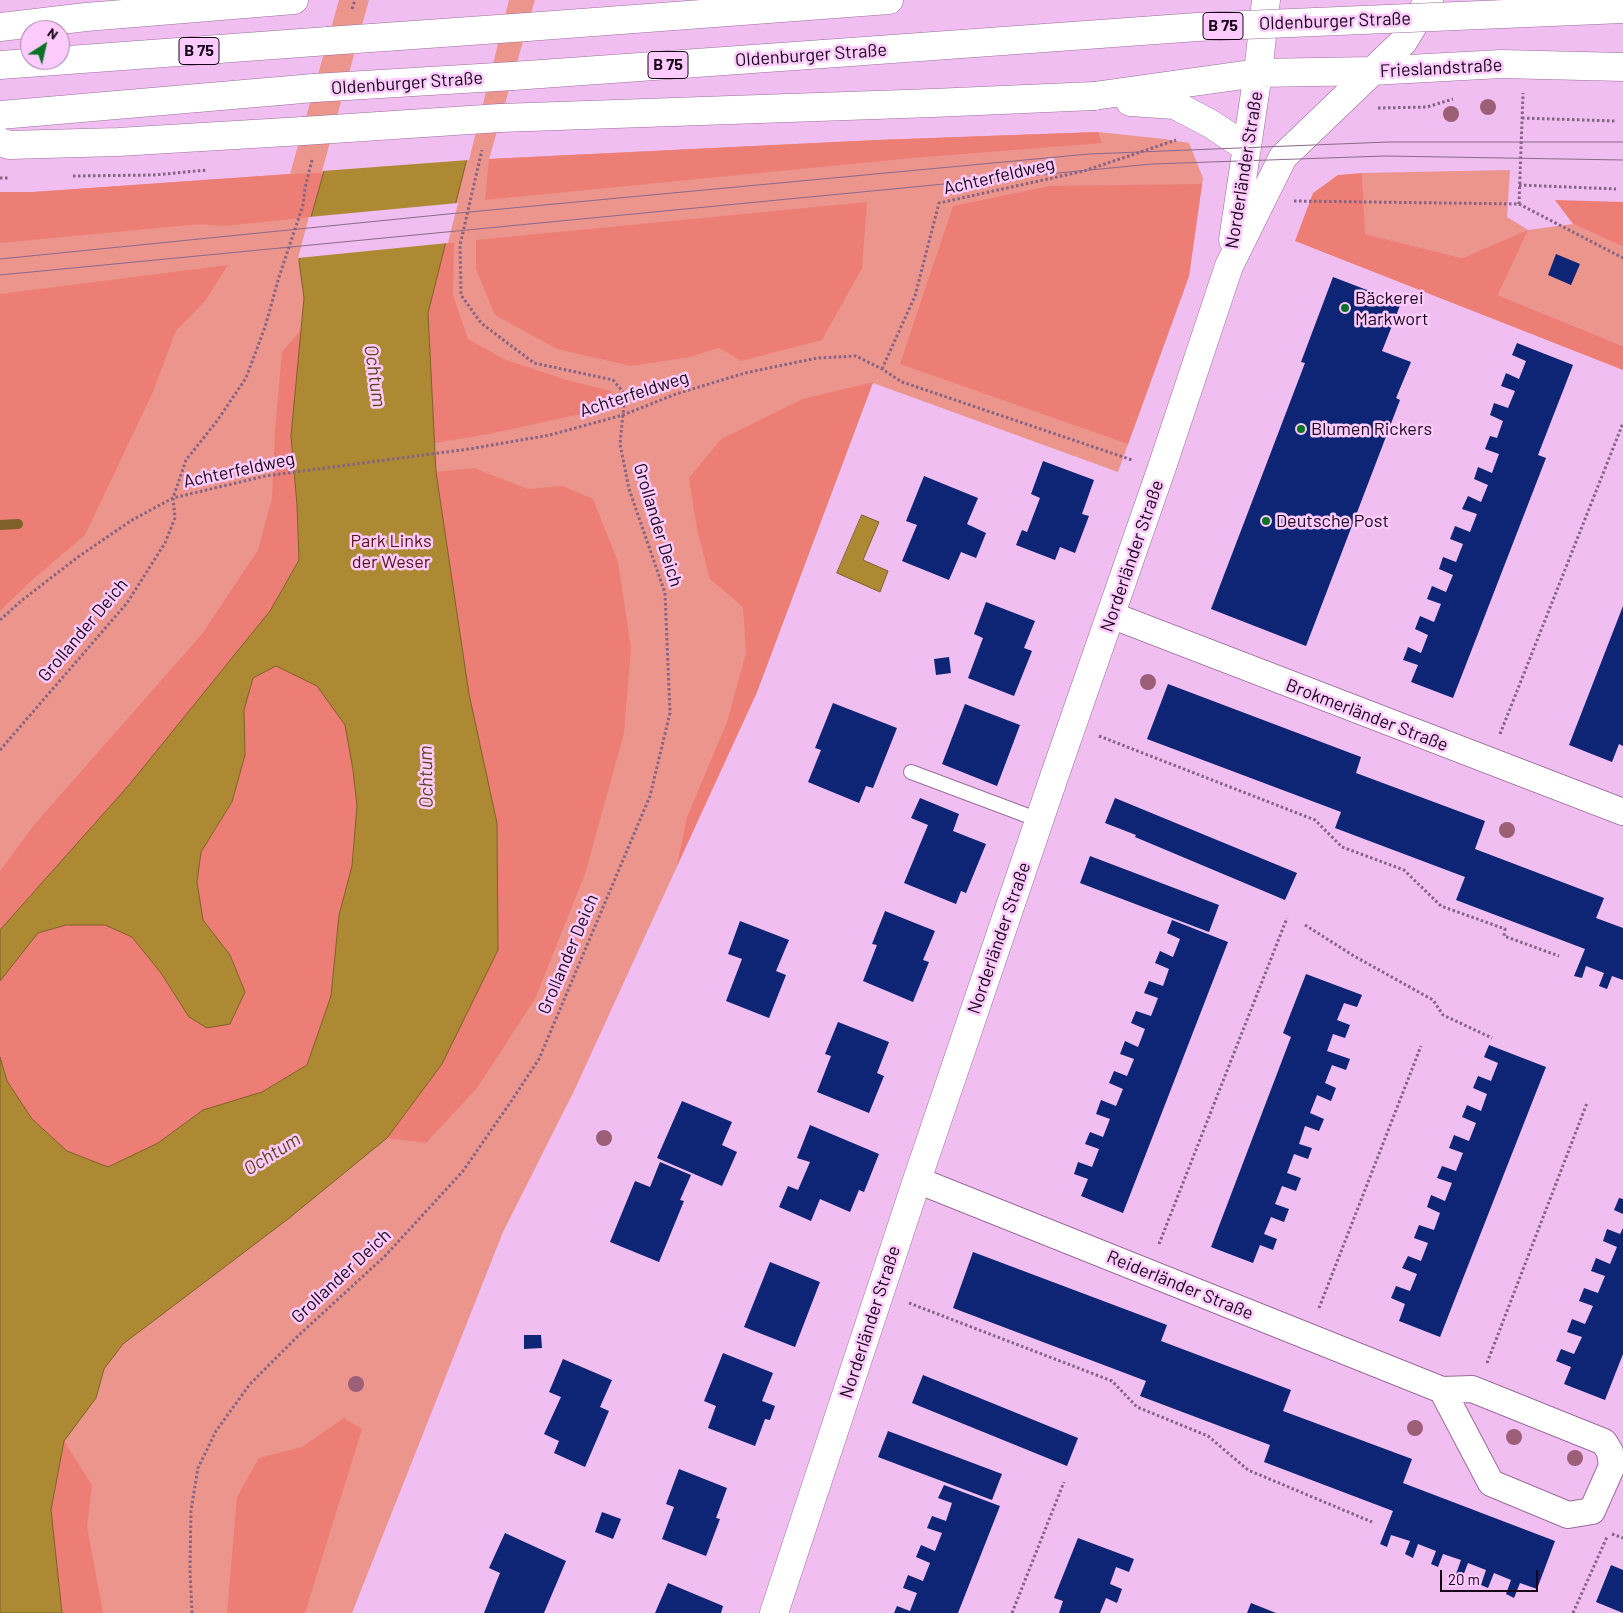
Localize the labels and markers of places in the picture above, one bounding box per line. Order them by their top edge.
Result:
place label: Bäckerei Markwort [1355,287,1428,330]
marker: Bäckerei Markwort [1339,302,1351,314]
place label: Blumen Rickers [1311,418,1432,440]
marker: Blumen Rickers [1295,423,1307,435]
place label: Deutsche Post [1276,510,1389,532]
marker: Deutsche Post [1260,515,1272,527]

